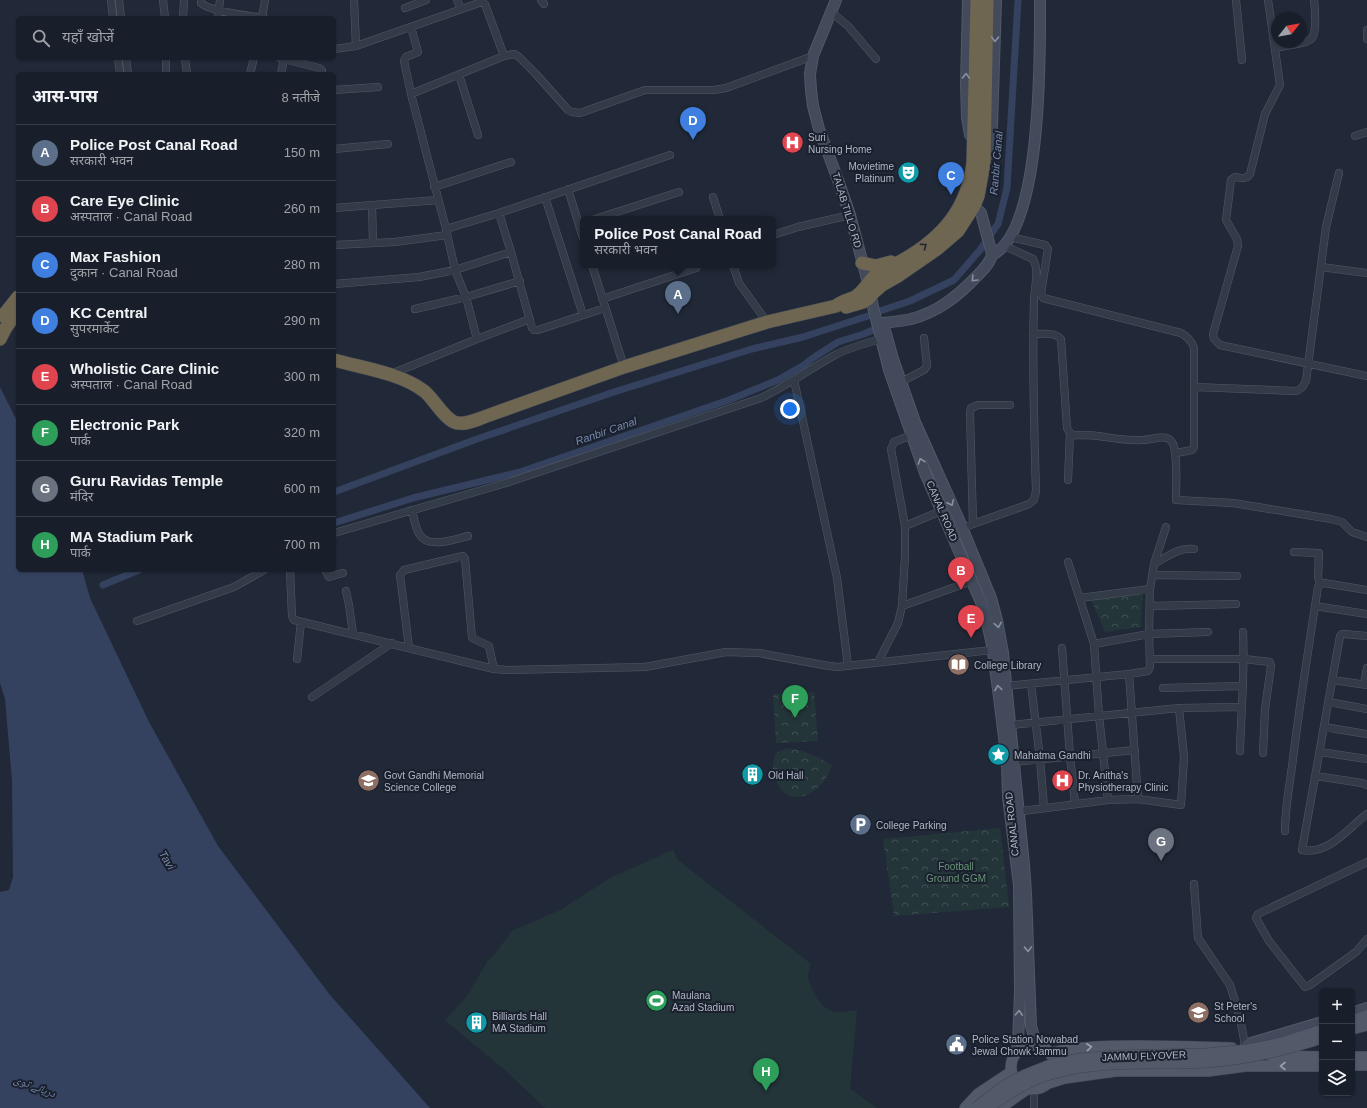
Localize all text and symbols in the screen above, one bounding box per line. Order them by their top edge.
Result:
north arrow [1271,12,1307,48]
search box [16,16,336,60]
icon: search [30,27,52,49]
text: यहाँ खोजें [62,28,114,45]
one-way arrow [990,36,999,42]
one-way arrow [962,73,970,79]
text: आस-पास [32,87,98,106]
text: 8 नतीजे [282,90,320,105]
pin: D [680,107,706,140]
hospital icon: Suri Nursing Home [780,130,806,156]
water label: Ranbir Canal [987,130,1005,196]
place label: Suri Nursing Home [808,132,872,155]
text: Police Post Canal Road [70,136,238,153]
text: A [40,145,50,160]
text: 150 m [284,145,320,160]
text: सरकारी भवन [70,153,133,168]
theatre icon: Movietime Platinum [896,159,922,185]
place label: Movietime Platinum [848,161,894,184]
pin: C [938,162,964,195]
street label: TALAB TILLO RD [830,171,864,249]
text: Care Eye Clinic [70,192,179,209]
text: B [40,201,50,216]
text: 260 m [284,201,320,216]
text: अस्पताल · Canal Road [70,209,192,224]
popup [580,216,776,268]
text: Police Post Canal Road [594,225,762,242]
text: सरकारी भवन [594,242,658,257]
one-way arrow [919,244,926,251]
text: Max Fashion [70,248,161,265]
text: C [40,257,50,272]
text: 280 m [284,257,320,272]
text: दुकान · Canal Road [70,265,178,280]
one-way arrow [971,274,979,282]
pin: A [665,281,691,314]
text: KC Central [70,304,148,321]
text: D [40,313,50,328]
text: 290 m [284,313,320,328]
text: सुपरमार्केट [70,321,119,336]
text: Wholistic Care Clinic [70,360,219,377]
text: E [41,369,49,384]
text: 300 m [284,369,320,384]
text: अस्पताल · Canal Road [70,377,192,392]
your location [780,399,800,419]
water label: Ranbir Canal [574,415,639,447]
text: Electronic Park [70,416,179,433]
text: F [41,425,49,440]
text: 320 m [284,425,320,440]
text: पार्क [70,433,91,448]
one-way arrow [917,457,926,464]
text: Guru Ravidas Temple [70,472,223,489]
street label: CANAL ROAD [924,479,960,543]
text: G [40,481,50,496]
text: 600 m [284,481,320,496]
text: मंदिर [70,489,93,504]
one-way arrow [946,499,954,507]
text: MA Stadium Park [70,528,193,545]
text: H [40,537,50,552]
text: 700 m [284,537,320,552]
text: पार्क [70,545,91,560]
pin: B [948,557,974,590]
pin: E [958,605,984,638]
one-way arrow [993,621,1002,628]
library icon: College Library [946,652,972,678]
place label: College Library [974,660,1041,671]
pin: F [782,685,808,718]
one-way arrow [994,685,1003,692]
place icon: Mahatma Gandhi [985,742,1011,768]
place label: Mahatma Gandhi [1014,750,1091,761]
building icon: Old Hall [740,762,766,788]
school or university icon: Govt Gandhi Memorial Science College [356,768,382,794]
hospital icon: Dr. Anitha's Physiotherapy Clinic [1050,768,1076,794]
place label: Govt Gandhi Memorial Science College [384,770,484,793]
place label: Old Hall [768,770,804,781]
place label: Dr. Anitha's Physiotherapy Clinic [1078,770,1169,793]
street label: CANAL ROAD [1003,791,1021,857]
parking icon: College Parking [847,812,873,838]
place label: College Parking [876,820,947,831]
pin: G [1148,828,1174,861]
water label: Tavi [157,848,178,872]
park label: Football Ground GGM [926,861,986,884]
one-way arrow [1024,946,1033,952]
sports icon: Maulana Azad Stadium [643,988,669,1014]
map controls [1319,988,1355,1096]
button: + [1319,988,1355,1024]
place label: Maulana Azad Stadium [672,990,734,1013]
school or university icon: St Peter's School [1185,999,1211,1025]
place label: St Peter's School [1214,1001,1257,1024]
building icon: Billiards Hall MA Stadium [464,1009,490,1035]
one-way arrow [1015,1010,1024,1016]
place label: Billiards Hall MA Stadium [492,1011,547,1034]
button: − [1319,1024,1355,1060]
public building icon: Police Station Nowabad Jewal Chowk Jammu [943,1032,969,1058]
place label: Police Station Nowabad Jewal Chowk Jammu [972,1034,1078,1057]
one-way arrow [1086,1043,1093,1052]
street label: JAMMU FLYOVER [1102,1049,1186,1063]
pin: H [753,1058,779,1091]
button: layers [1319,1060,1355,1096]
one-way arrow [1280,1062,1286,1070]
water label: دریائے توی [12,1073,58,1100]

